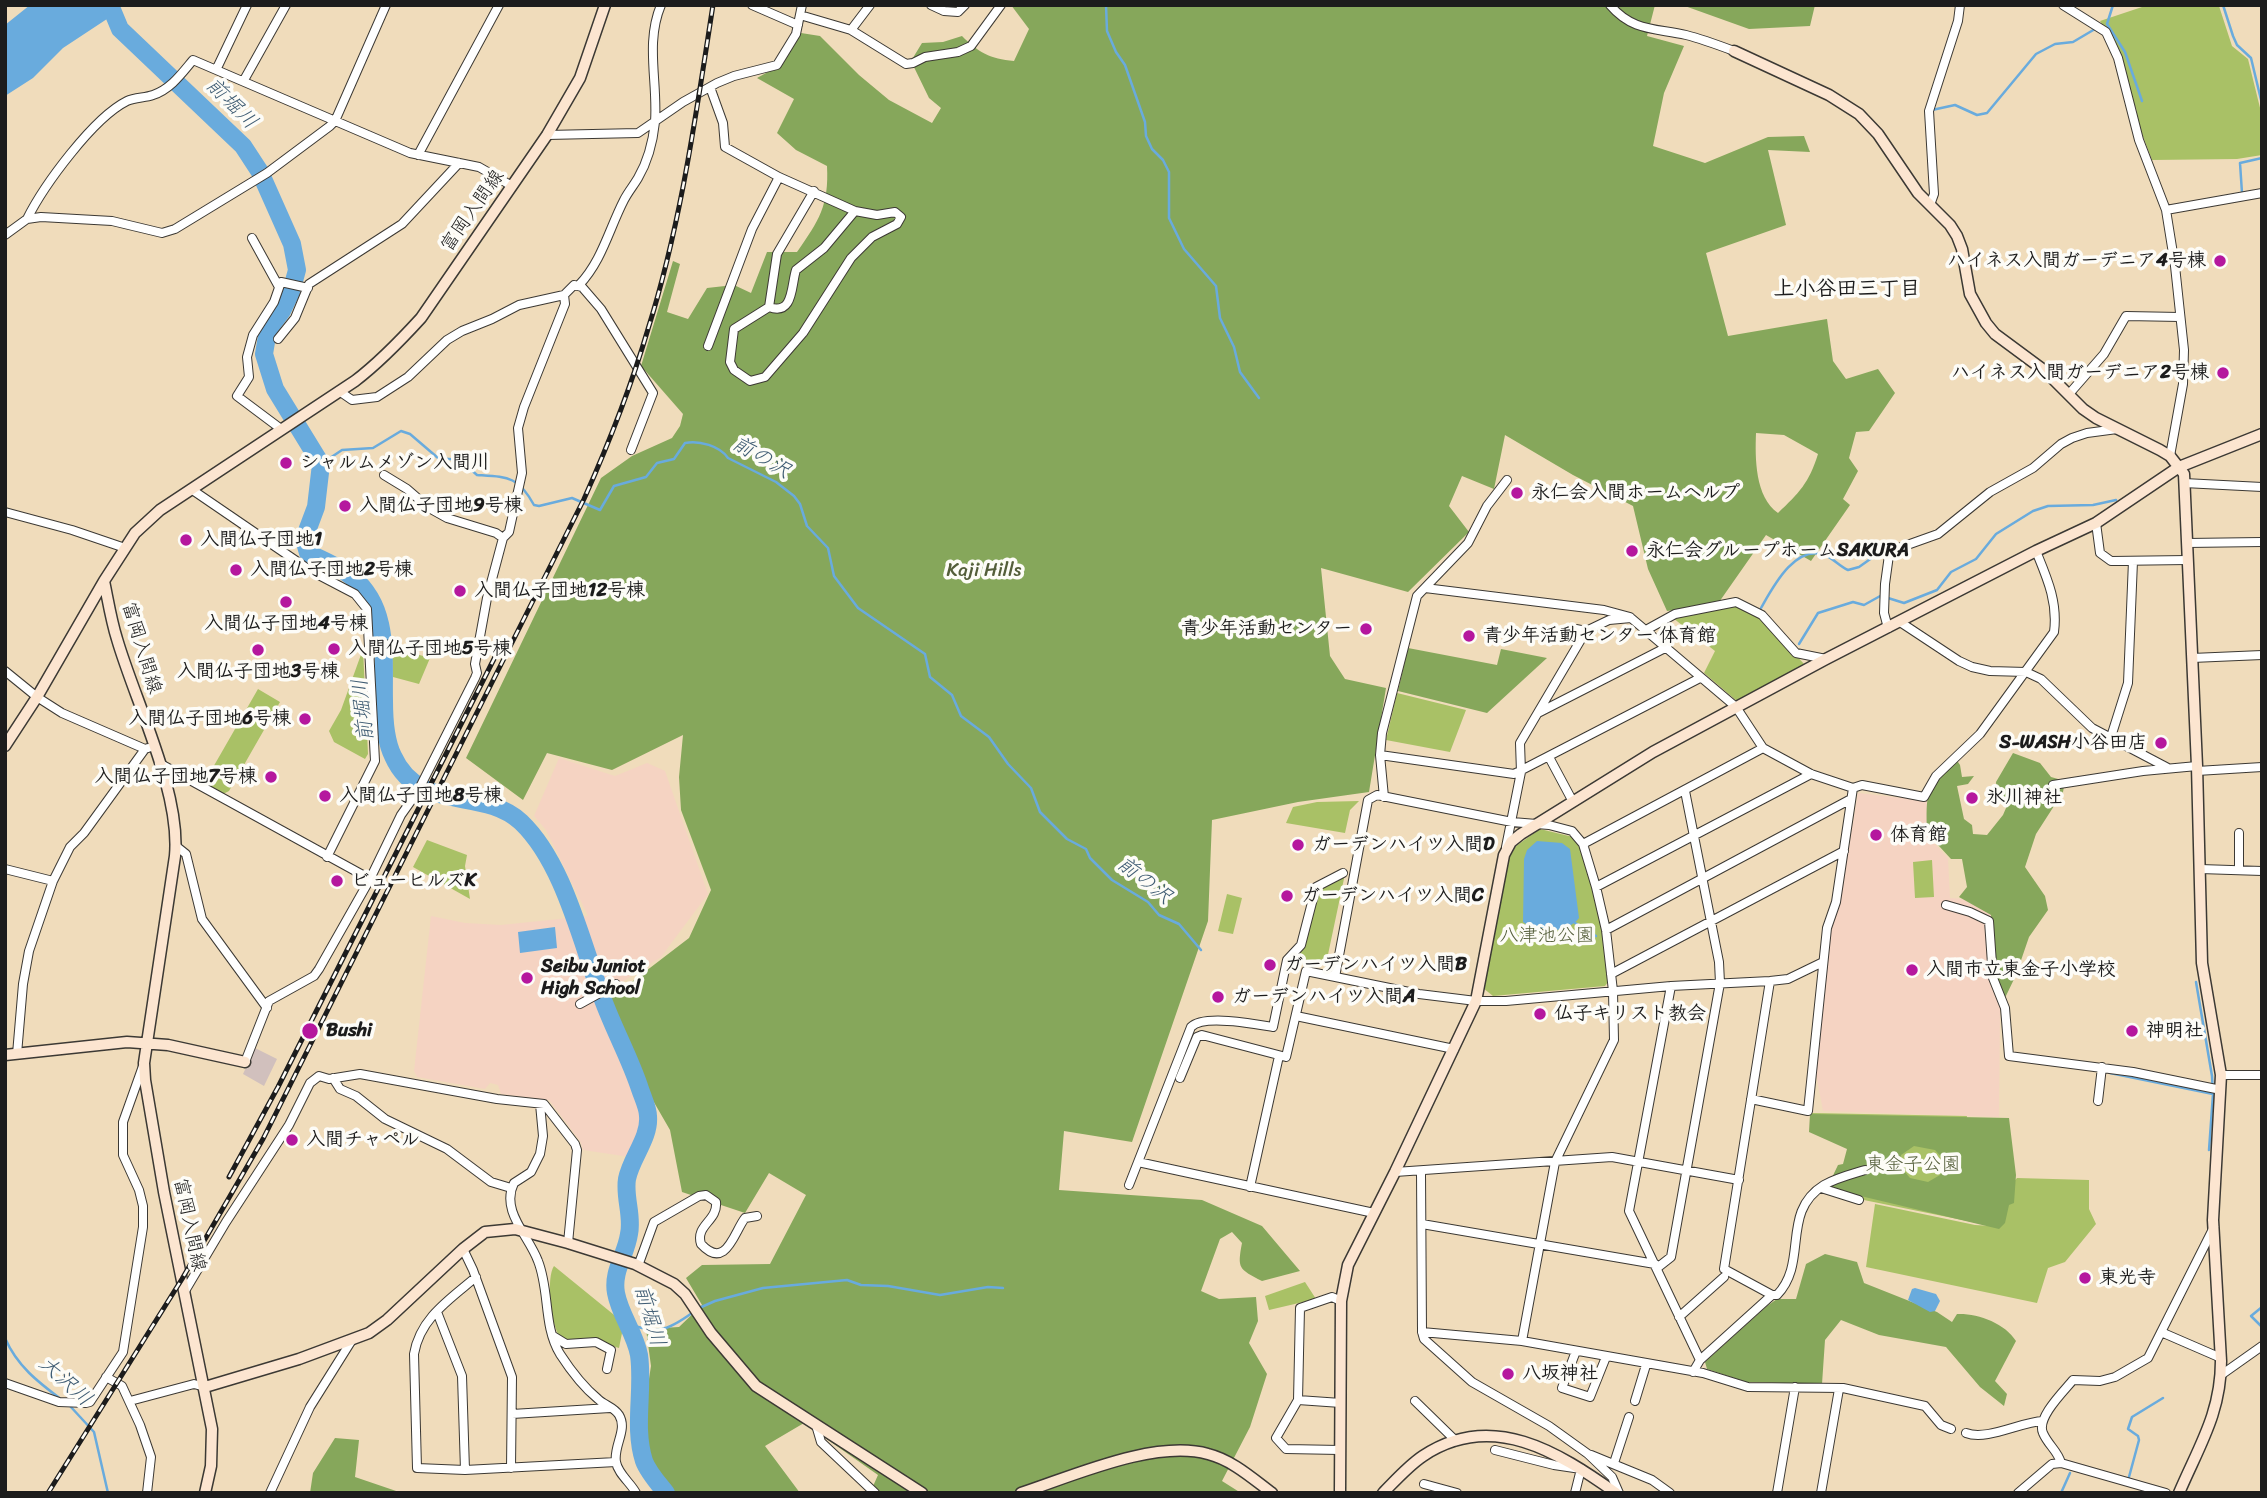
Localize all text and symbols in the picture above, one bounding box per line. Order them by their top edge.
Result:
water label: 前堀川 [200,73,262,135]
street label: 富岡入間線 [436,166,510,256]
place label: ハイネス入間ガーデニア4号棟 [1947,250,2206,272]
marker: ハイネス入間ガーデニア4号棟 [2212,253,2228,269]
district label: 上小谷田三丁目 [1774,277,1920,303]
place label: ハイネス入間ガーデニア2号棟 [1951,362,2209,384]
marker: ハイネス入間ガーデニア2号棟 [2215,365,2231,381]
water label: 前の沢 [727,431,795,485]
place label: シャルムメゾン入間川 [300,452,490,474]
marker: シャルムメゾン入間川 [278,455,294,471]
place label: 永仁会入間ホームヘルプ [1531,482,1740,504]
marker: 永仁会入間ホームヘルプ [1509,485,1525,501]
place label: 入間仏子団地9号棟 [359,495,523,517]
marker: 入間仏子団地9号棟 [337,498,353,514]
place label: 入間仏子団地1 [200,529,322,551]
marker: 入間仏子団地1 [178,532,194,548]
place label: 永仁会グループホームSAKURA [1646,540,1909,562]
marker: 永仁会グループホームSAKURA [1624,543,1640,559]
place label: 入間仏子団地2号棟 [250,559,413,581]
park label: Kaji Hills [947,560,1021,582]
marker: 入間仏子団地2号棟 [228,562,244,578]
place label: 入間仏子団地12号棟 [474,580,645,602]
marker: 入間仏子団地12号棟 [452,583,468,599]
marker: 入間仏子団地4号棟 [278,594,294,610]
street label: 富岡入間線 [116,599,166,697]
place label: 入間仏子団地4号棟 [204,613,368,635]
place label: 青少年活動センター [1181,618,1352,640]
marker: 青少年活動センター [1358,621,1374,637]
place label: 青少年活動センター 体育館 [1483,625,1716,647]
marker: 青少年活動センター 体育館 [1461,628,1477,644]
place label: 入間仏子団地5号棟 [348,638,512,660]
marker: 入間仏子団地5号棟 [326,641,342,657]
marker: 入間仏子団地3号棟 [250,642,266,658]
place label: 入間仏子団地3号棟 [177,661,339,683]
water label: 前堀川 [348,677,380,743]
place label: 入間仏子団地6号棟 [128,708,291,730]
marker: 入間仏子団地6号棟 [297,711,313,727]
place label: S-WASH小谷田店 [1999,732,2147,754]
marker: S-WASH小谷田店 [2153,735,2169,751]
place label: 入間仏子団地7号棟 [94,766,257,788]
marker: 入間仏子団地7号棟 [263,769,279,785]
place label: 入間仏子団地8号棟 [339,785,502,807]
place label: 氷川神社 [1986,787,2062,809]
marker: 入間仏子団地8号棟 [317,788,333,804]
marker: 氷川神社 [1964,790,1980,806]
place label: 体育館 [1890,824,1947,846]
marker: 体育館 [1868,827,1884,843]
place label: ガーデンハイツ入間D [1312,834,1494,856]
marker: ガーデンハイツ入間D [1290,837,1306,853]
water label: 前の沢 [1111,852,1177,910]
place label: ビューヒルズK [351,870,476,892]
marker: ビューヒルズK [329,873,345,889]
place label: ガーデンハイツ入間C [1301,885,1484,907]
marker: ガーデンハイツ入間C [1279,888,1295,904]
park label: 八津池公園 [1500,925,1594,947]
place label: ガーデンハイツ入間B [1284,954,1467,976]
place label: Seibu Juniot High School [541,956,646,1000]
marker: ガーデンハイツ入間B [1262,957,1278,973]
place label: 入間市立東金子小学校 [1926,959,2116,981]
marker: 入間市立東金子小学校 [1904,962,1920,978]
marker: Seibu Juniot High School [519,970,535,986]
place label: ガーデンハイツ入間A [1232,986,1415,1008]
marker: ガーデンハイツ入間A [1210,989,1226,1005]
place label: 仏子キリスト教会 [1554,1003,1706,1025]
marker: 仏子キリスト教会 [1532,1006,1548,1022]
place label: Bushi [326,1020,372,1042]
place label: 神明社 [2146,1020,2203,1042]
marker: Bushi [300,1021,320,1041]
marker: 神明社 [2124,1023,2140,1039]
place label: 入間チャペル [306,1129,420,1151]
marker: 入間チャペル [284,1132,300,1148]
park label: 東金子公園 [1866,1154,1960,1176]
street label: 富岡入間線 [168,1176,210,1274]
place label: 東光寺 [2099,1267,2156,1289]
marker: 東光寺 [2077,1270,2093,1286]
water label: 前堀川 [628,1282,670,1350]
water label: 大沢川 [33,1352,97,1412]
place label: 八坂神社 [1522,1363,1598,1385]
marker: 八坂神社 [1500,1366,1516,1382]

